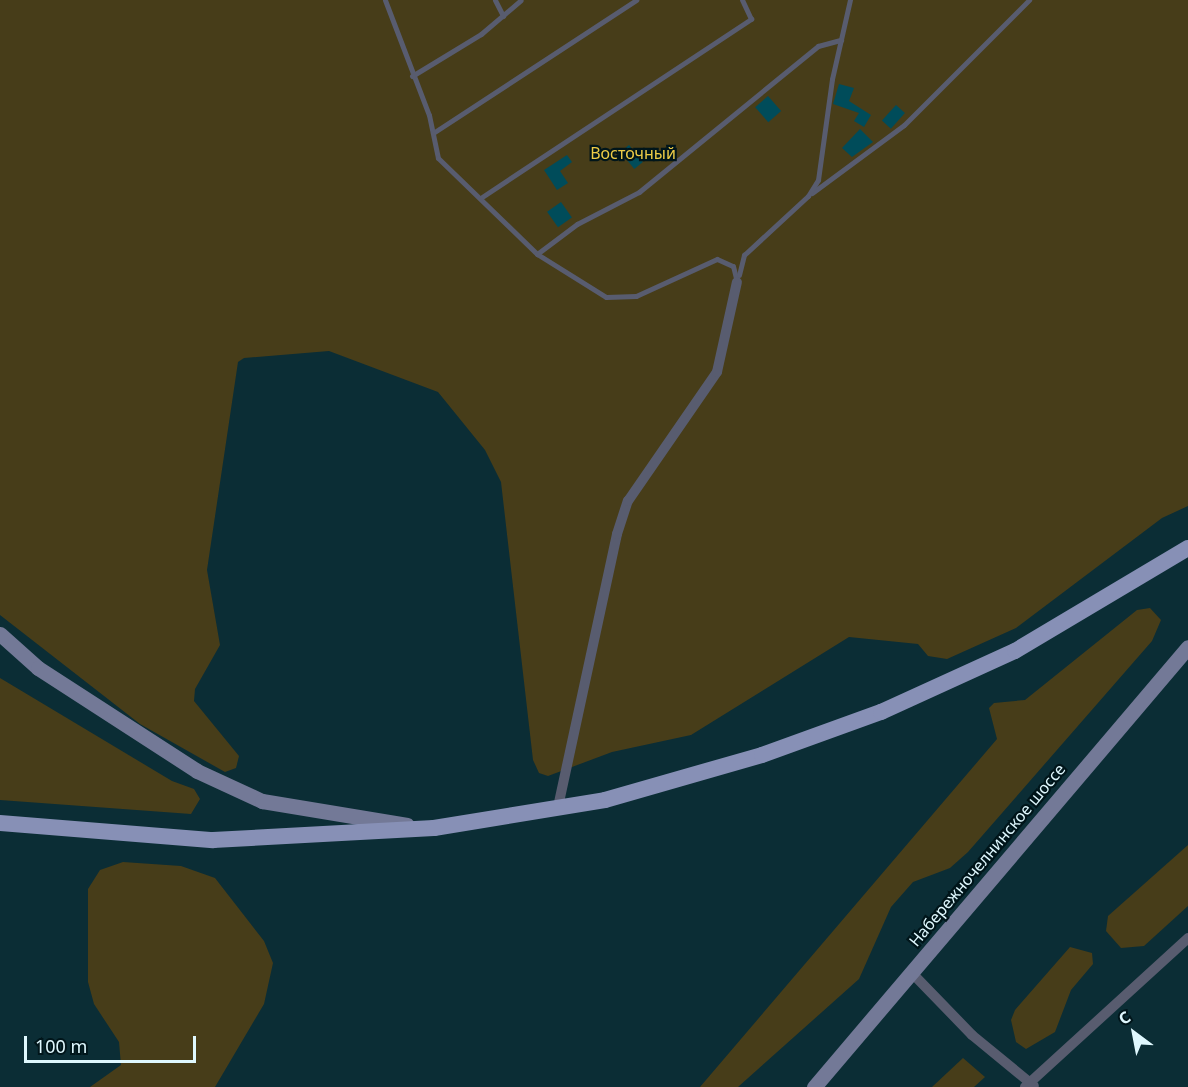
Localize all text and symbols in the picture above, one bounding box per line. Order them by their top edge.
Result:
park label: Восточный [590,143,676,163]
street label: Набережночелнинское шоссе [905,760,1069,950]
north arrow [1104,1003,1164,1063]
text: С [1114,1006,1135,1030]
scale bar [27,1024,200,1062]
text: 100 m [35,1034,87,1058]

